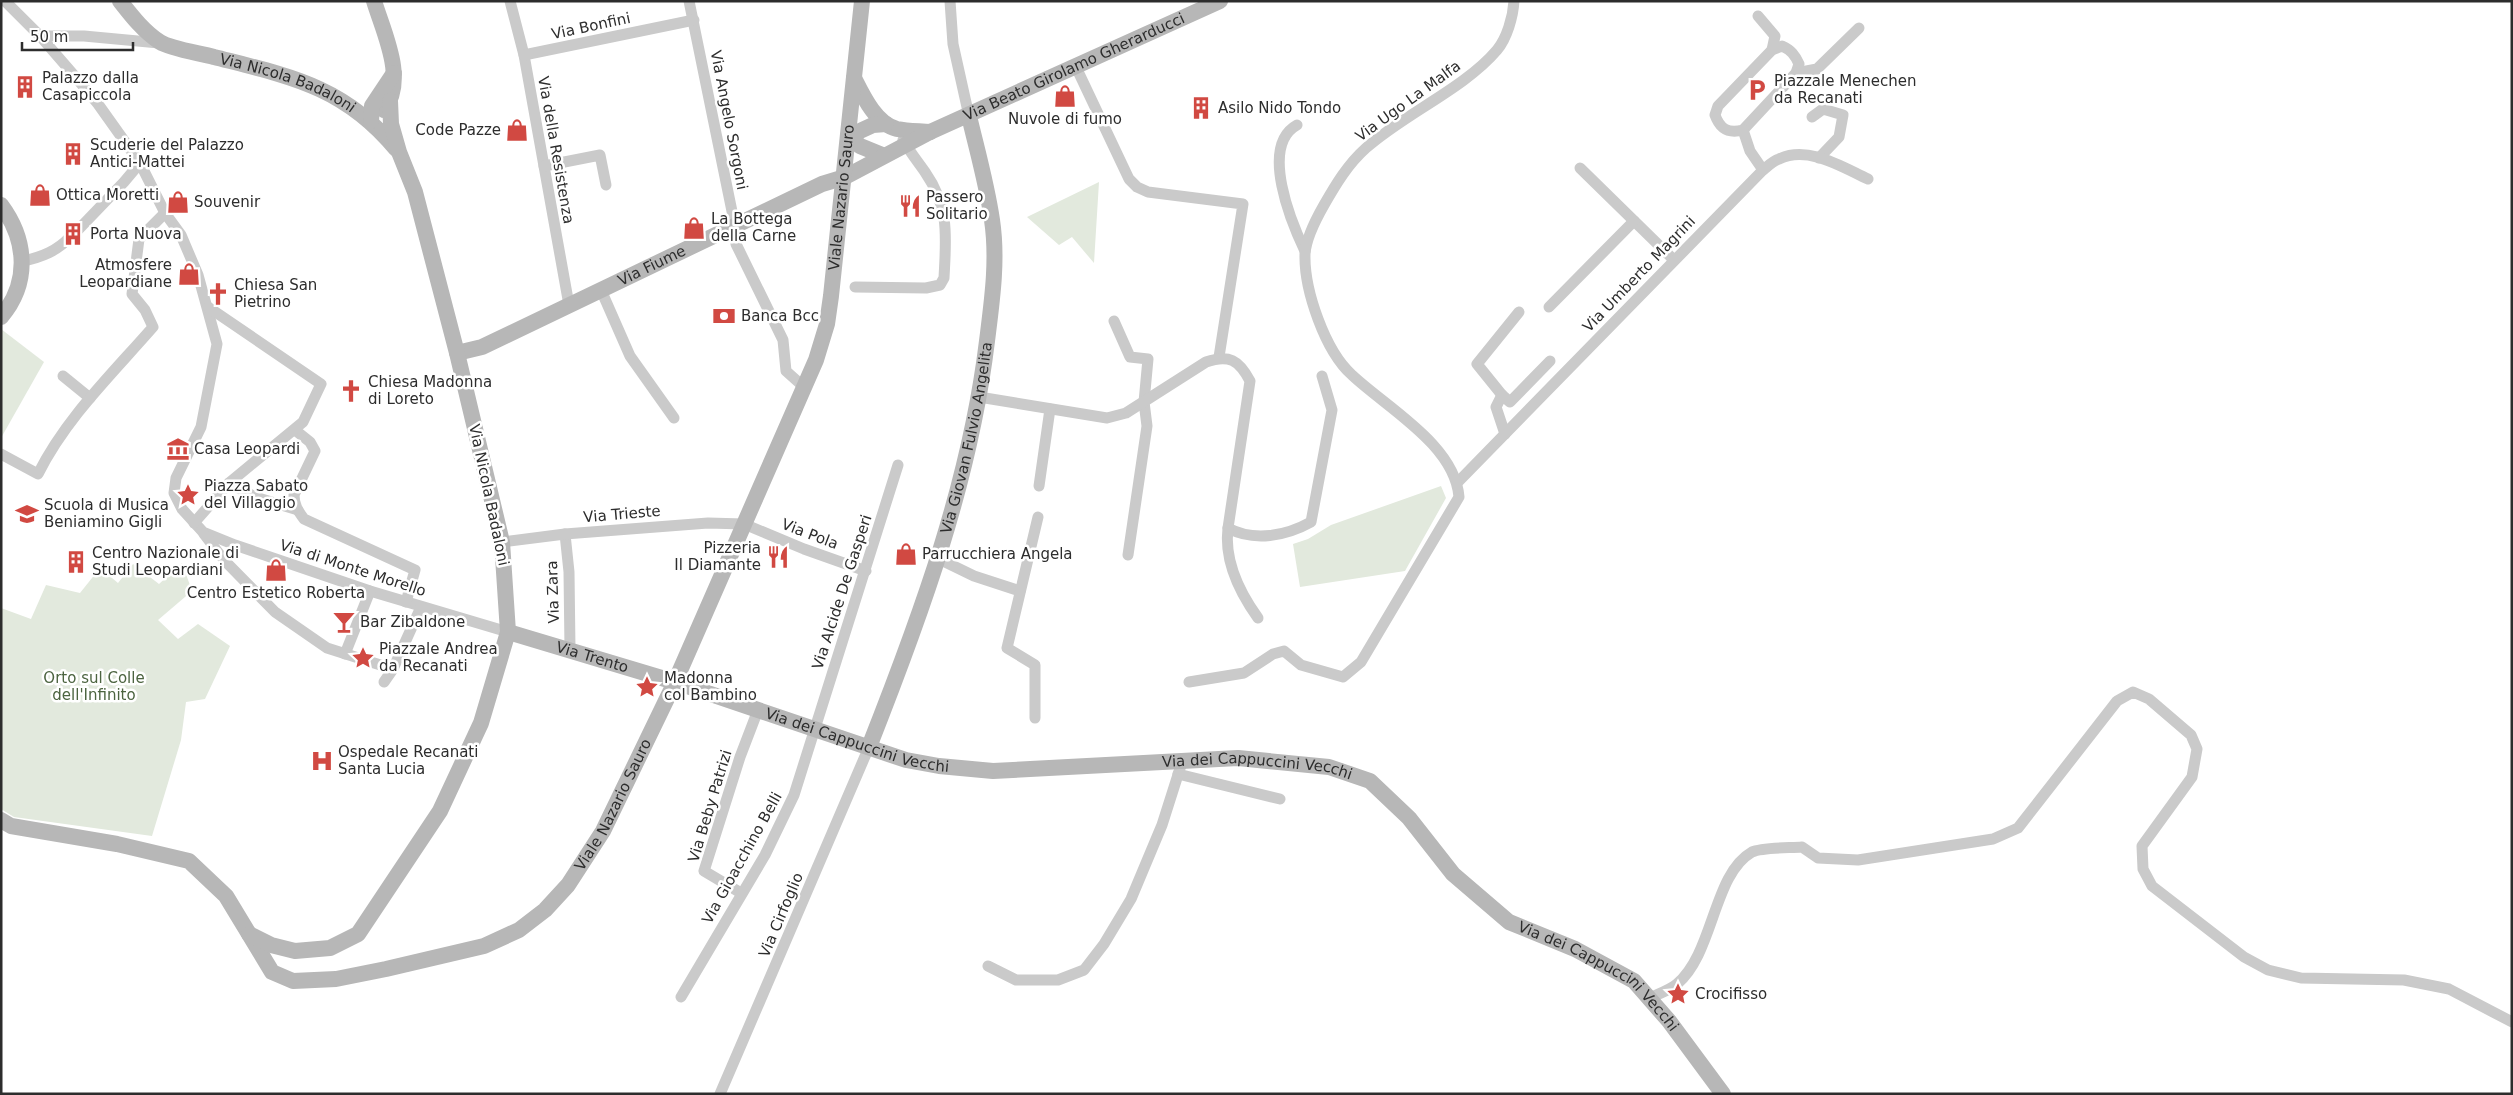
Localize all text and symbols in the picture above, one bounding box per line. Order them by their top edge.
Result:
street label: Via Bonfini [550,9,632,43]
street label: Via Beato Girolamo Gherarducci [961,9,1187,125]
scale bar [22,20,134,52]
text: 50 m [30,28,68,46]
street label: Via Angelo Sorgoni [707,49,751,191]
street label: Via Nicola Badaloni [218,50,359,116]
street label: Via Ugo La Malfa [1352,57,1464,145]
place label: Palazzo dalla Casapiccola [42,69,139,104]
place label: Piazzale Menechen da Recanati [1774,72,1917,107]
building icon: Palazzo dalla Casapiccola [12,74,38,100]
street label: Via della Resistenza [534,75,578,225]
parking icon: Piazzale Menechen da Recanati [1744,77,1770,103]
shop icon: Nuvole di fumo [1052,83,1078,109]
building icon: Asilo Nido Tondo [1188,95,1214,121]
place label: Asilo Nido Tondo [1218,99,1341,117]
place label: Nuvole di fumo [1008,110,1122,128]
shop icon: Code Pazze [504,117,530,143]
place label: Code Pazze [415,121,501,139]
street label: Viale Nazario Sauro [825,124,858,271]
place label: Scuderie del Palazzo Antici-Mattei [90,136,244,171]
building icon: Scuderie del Palazzo Antici-Mattei [60,141,86,167]
shop icon: Ottica Moretti [27,182,53,208]
place label: Ottica Moretti [56,186,159,204]
place label: Passero Solitario [926,188,988,223]
shop icon: Souvenir [165,189,191,215]
place label: Souvenir [194,193,261,211]
restaurant icon: Passero Solitario [897,193,923,219]
place label: La Bottega della Carne [711,210,796,245]
street label: Via Umberto Magrini [1579,212,1699,336]
shop icon: La Bottega della Carne [681,215,707,241]
building icon: Porta Nuova [60,221,86,247]
place label: Porta Nuova [90,225,182,243]
street label: Via Fiume [615,242,689,290]
place label: Atmosfere Leopardiane [79,256,172,291]
shop icon: Atmosfere Leopardiane [176,261,202,287]
place label: Chiesa San Pietrino [234,276,317,311]
church icon: Chiesa San Pietrino [205,281,231,307]
bank icon: Banca Bcc [711,303,737,329]
place label: Banca Bcc [741,307,819,325]
street label: Via Giovan Fulvio Angelita [937,341,996,536]
place label: Chiesa Madonna di Loreto [368,373,492,408]
church icon: Chiesa Madonna di Loreto [338,378,364,404]
street label: Via Nicola Badaloni [465,423,513,567]
museum icon: Casa Leopardi [165,436,191,462]
place label: Casa Leopardi [194,440,300,458]
place label: Piazza Sabato del Villaggio [204,477,308,512]
place icon: Piazza Sabato del Villaggio [175,482,201,508]
place label: Scuola di Musica Beniamino Gigli [44,496,169,531]
school or university icon: Scuola di Musica Beniamino Gigli [14,501,40,527]
street label: Via Trieste [583,502,661,526]
street label: Via Alcide De Gasperi [808,512,876,672]
street label: Via Pola [779,515,841,553]
street label: Via di Monte Morello [278,536,428,600]
place label: Pizzeria Il Diamante [674,539,761,574]
shop icon: Parrucchiera Angela [893,541,919,567]
place label: Centro Nazionale di Studi Leopardiani [92,544,239,579]
restaurant icon: Pizzeria Il Diamante [765,544,791,570]
place label: Parrucchiera Angela [922,545,1073,563]
building icon: Centro Nazionale di Studi Leopardiani [63,549,89,575]
shop icon: Centro Estetico Roberta [263,557,289,583]
street label: Via Zara [543,560,563,624]
place label: Centro Estetico Roberta [187,584,365,602]
bar icon: Bar Zibaldone [331,609,357,635]
place label: Bar Zibaldone [360,613,465,631]
street label: Via Trento [554,638,631,677]
place label: Piazzale Andrea da Recanati [379,640,498,675]
place icon: Piazzale Andrea da Recanati [350,645,376,671]
park label: Orto sul Colle dell'Infinito [43,669,145,704]
place label: Madonna col Bambino [664,669,757,704]
place icon: Madonna col Bambino [634,674,660,700]
street label: Via dei Cappuccini Vecchi [763,704,950,776]
street label: Viale Nazario Sauro [571,736,655,874]
place label: Ospedale Recanati Santa Lucia [338,743,478,778]
hospital icon: Ospedale Recanati Santa Lucia [309,748,335,774]
street label: Via Beby Patrizi [684,748,736,864]
street label: Via dei Cappuccini Vecchi [1162,749,1355,783]
street label: Via Gioacchino Belli [698,789,786,927]
street label: Via Cirfoglio [755,870,807,960]
street label: Via dei Cappuccini Vecchi [1515,918,1683,1035]
place icon: Crocifisso [1665,981,1691,1007]
place label: Crocifisso [1695,985,1767,1003]

